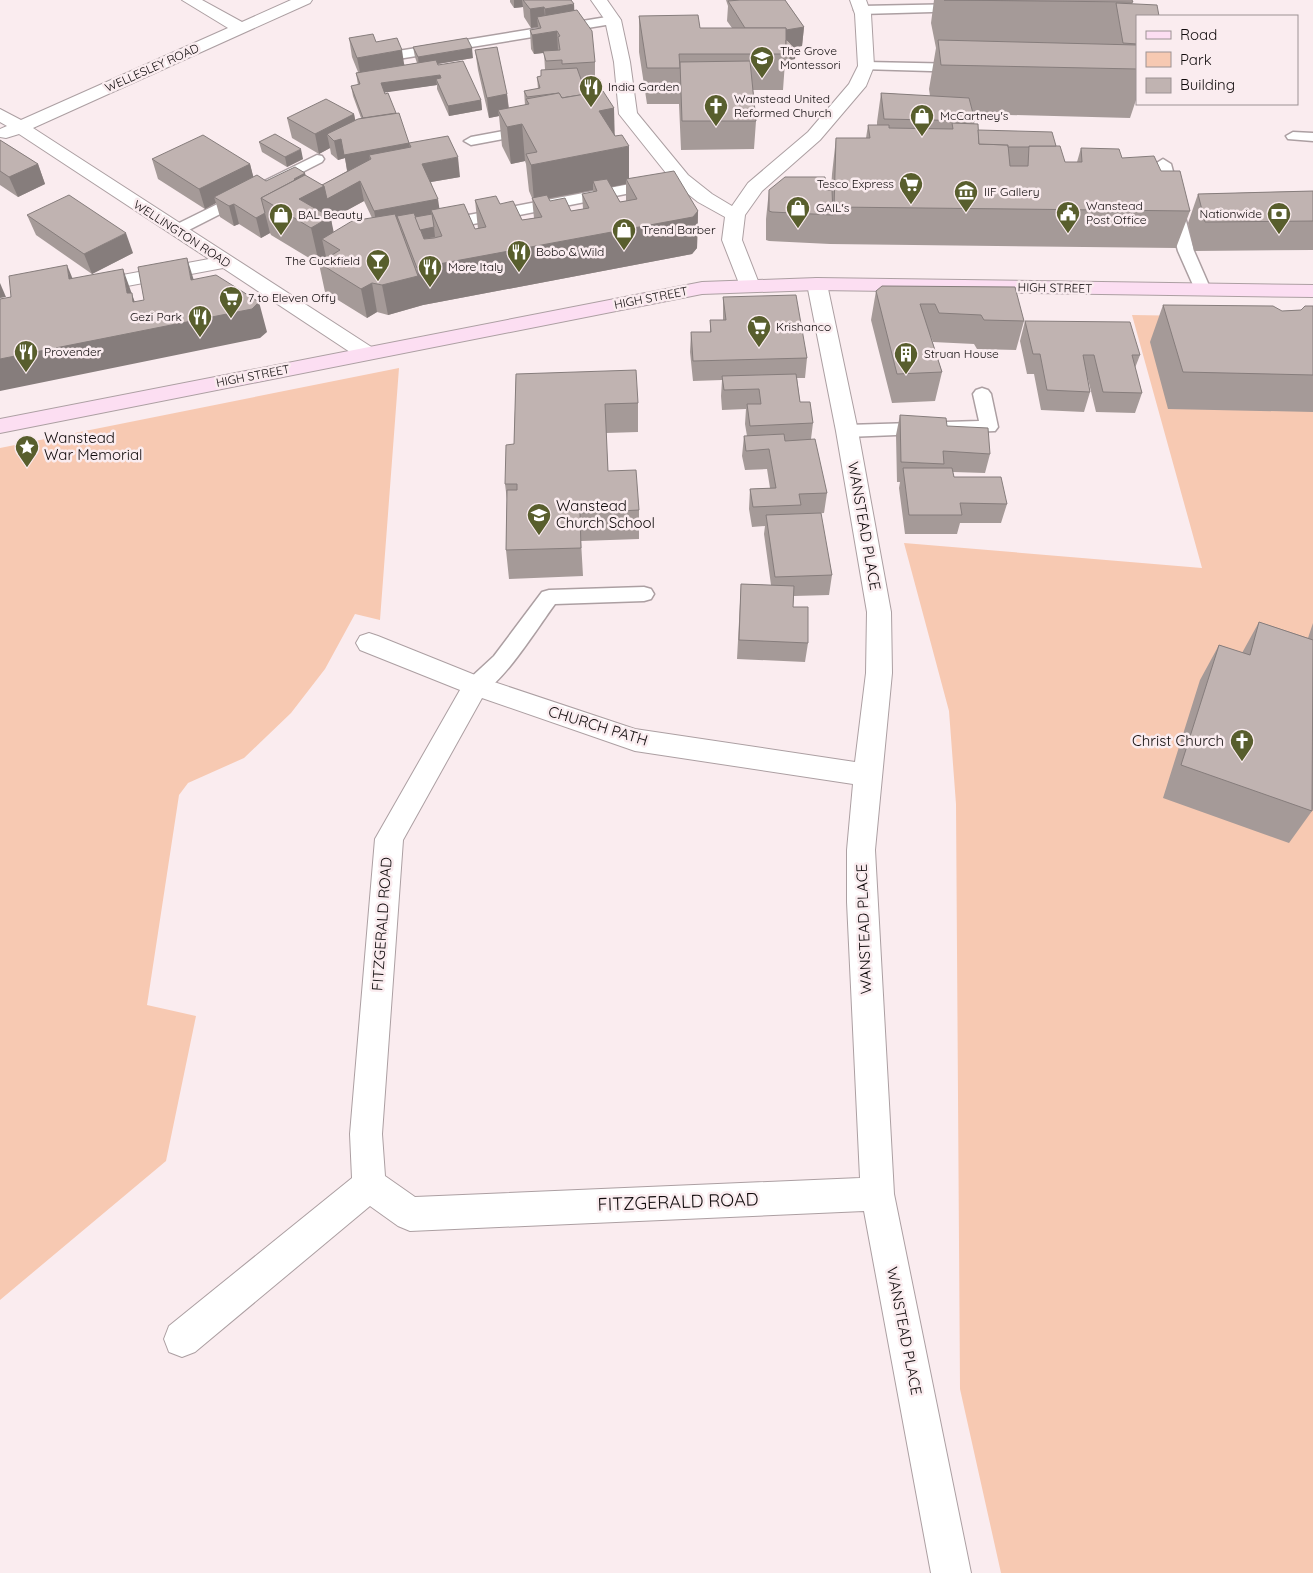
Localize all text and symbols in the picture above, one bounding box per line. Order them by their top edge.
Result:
legend [1136,15,1298,105]
text: Road [1180,25,1217,44]
street label: WELLESLEY ROAD [102,40,201,95]
place label: The Grove Montessori [780,43,841,72]
school or university icon: The Grove Montessori [749,45,775,79]
text: Park [1180,50,1212,69]
restaurant icon: India Garden [578,74,604,108]
text: Building [1180,75,1235,94]
place label: India Garden [608,79,679,94]
place label: Wanstead United Reformed Church [734,91,832,120]
church icon: Wanstead United Reformed Church [703,93,729,127]
shop icon: McCartney's [909,103,935,137]
place label: McCartney's [940,108,1009,123]
supermarket icon: Tesco Express [898,171,924,205]
place label: Tesco Express [817,176,894,191]
museum icon: IIF Gallery [953,179,979,213]
place label: IIF Gallery [984,184,1039,199]
shop icon: GAIL's [785,195,811,229]
street label: WELLINGTON ROAD [131,197,234,271]
place label: Wanstead Post Office [1086,198,1147,227]
place label: GAIL's [816,200,850,215]
public building icon: Wanstead Post Office [1055,200,1081,234]
bank icon: Nationwide [1266,201,1292,235]
shop icon: BAL Beauty [268,202,294,236]
place label: Nationwide [1200,206,1262,221]
place label: BAL Beauty [298,207,363,222]
shop icon: Trend Barber [611,217,637,251]
place label: Trend Barber [642,222,716,237]
restaurant icon: Bobo & Wild [506,239,532,273]
place label: Bobo & Wild [536,244,604,259]
bar icon: The Cuckfield [365,248,391,282]
place label: The Cuckfield [285,253,360,268]
restaurant icon: More Italy [417,254,443,288]
place label: More Italy [448,259,503,274]
street label: HIGH STREET [1017,279,1093,296]
street label: HIGH STREET [613,283,689,312]
supermarket icon: 7 to Eleven Offy [218,285,244,319]
place label: 7 to Eleven Offy [248,290,336,305]
restaurant icon: Gezi Park [187,304,213,338]
place label: Gezi Park [130,309,182,324]
supermarket icon: Krishanco [746,314,772,348]
place label: Krishanco [776,319,831,334]
restaurant icon: Provender [13,339,39,373]
building icon: Struan House [893,341,919,375]
place label: Provender [44,344,102,359]
place label: Struan House [924,346,999,361]
street label: HIGH STREET [215,361,291,390]
place label: Wanstead War Memorial [44,428,142,464]
place icon: Wanstead War Memorial [14,434,40,468]
street label: WANSTEAD PLACE [844,460,885,592]
place label: Wanstead Church School [556,496,655,532]
school or university icon: Wanstead Church School [526,502,552,536]
street label: CHURCH PATH [546,701,650,750]
church icon: Christ Church [1229,728,1255,762]
place label: Christ Church [1132,731,1224,750]
street label: FITZGERALD ROAD [367,856,396,992]
street label: WANSTEAD PLACE [852,864,875,994]
street label: FITZGERALD ROAD [597,1187,759,1216]
street label: WANSTEAD PLACE [883,1265,926,1397]

